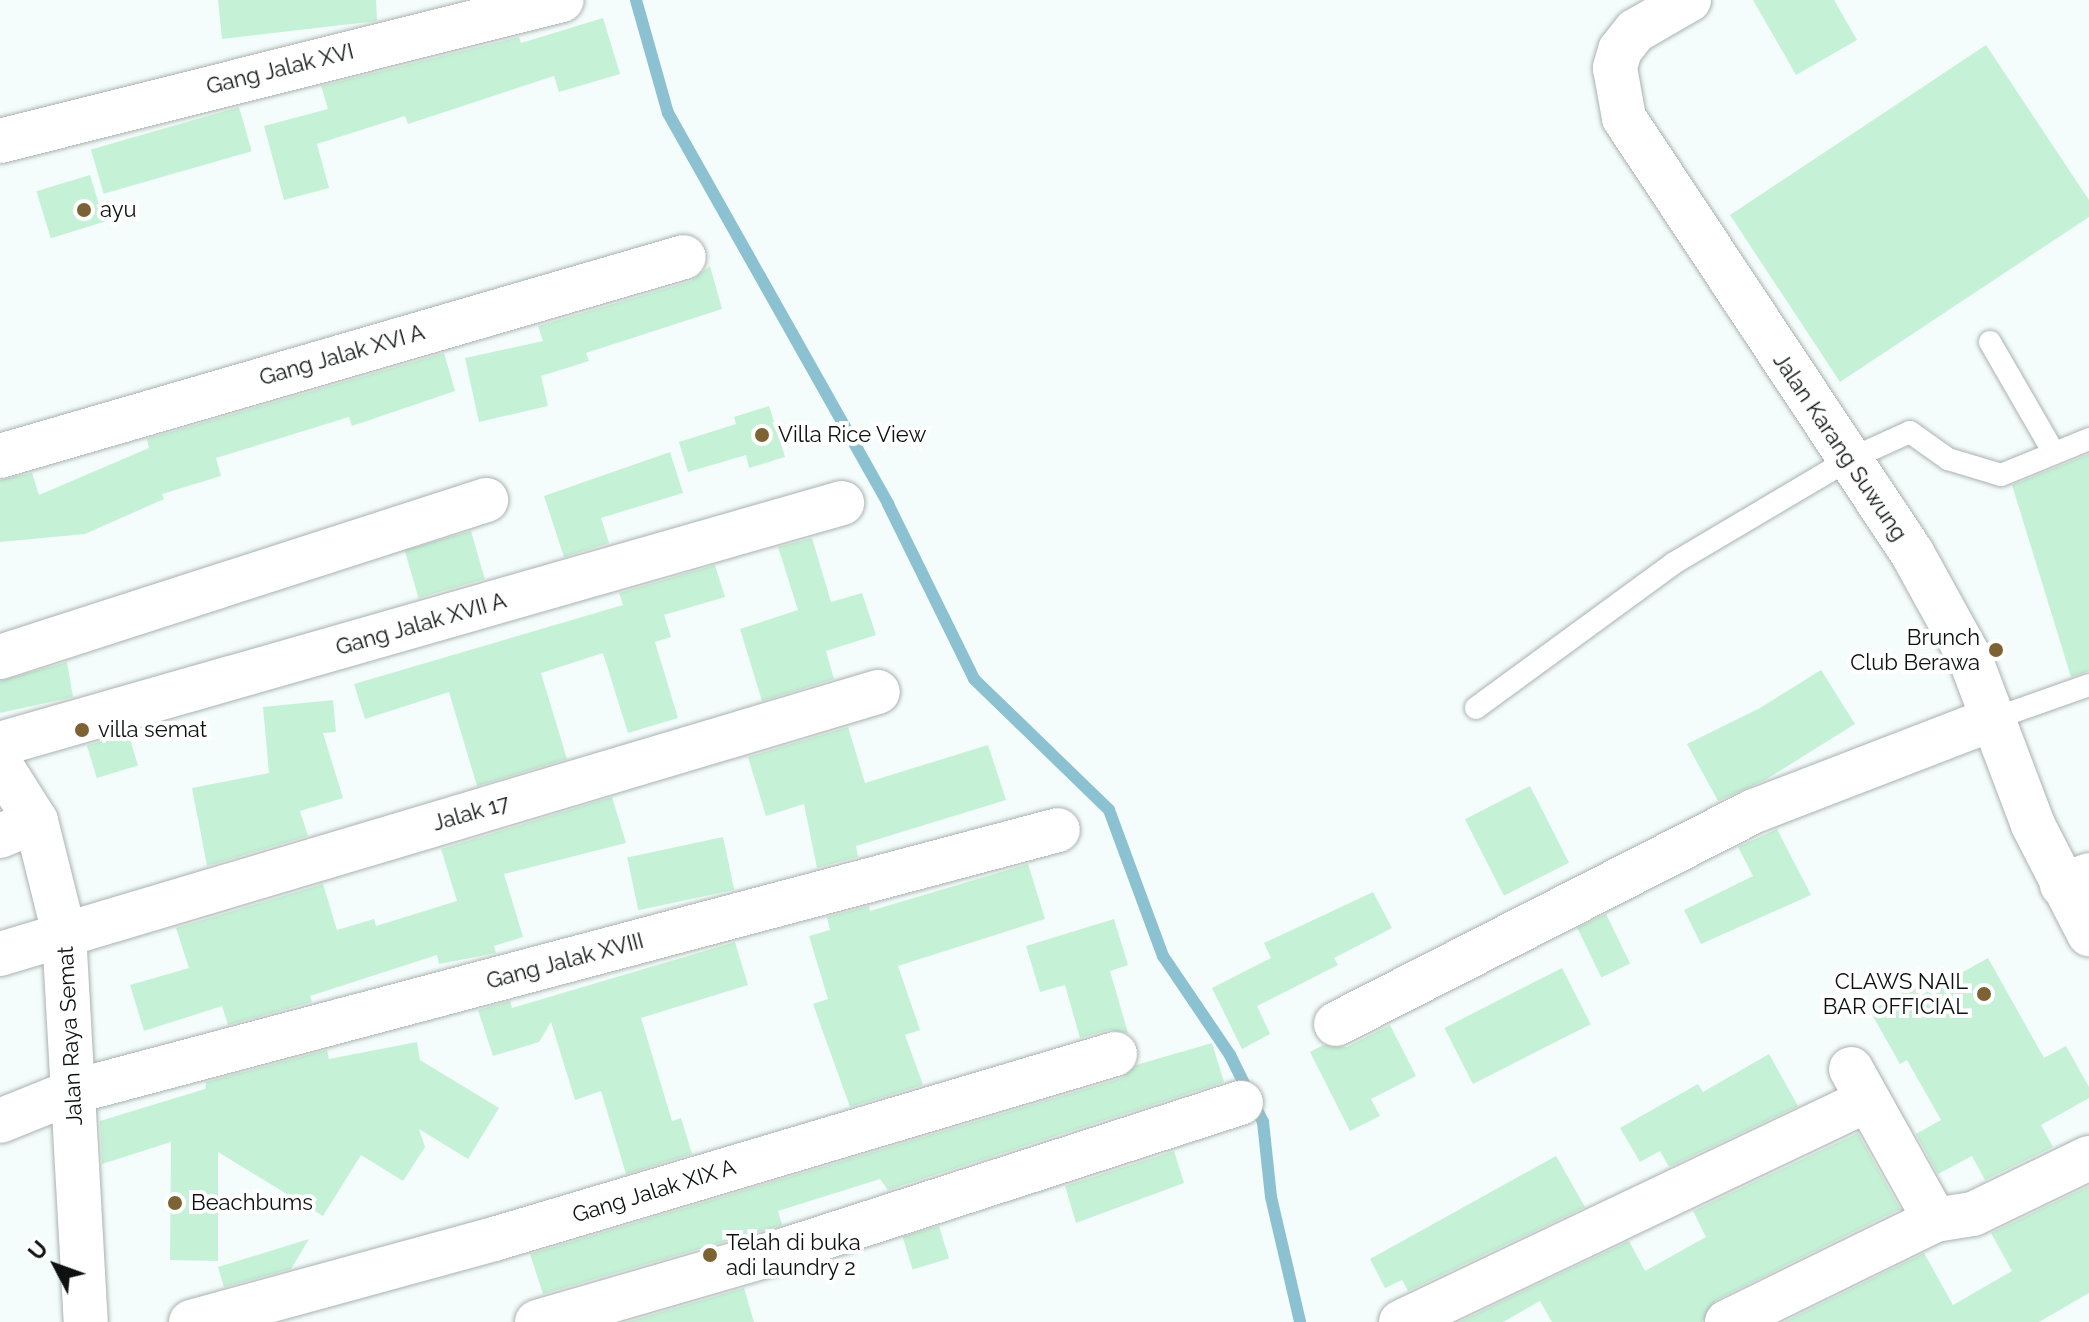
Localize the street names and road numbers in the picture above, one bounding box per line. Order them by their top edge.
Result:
street label: Gang Jalak XVI [203,38,357,100]
street label: Gang Jalak XVI A [256,319,428,391]
street label: Jalan Karang Suwung [1767,348,1913,546]
street label: Gang Jalak XVII A [332,587,510,661]
street label: Jalak 17 [430,789,512,837]
street label: Gang Jalak XVIII [483,927,647,995]
street label: Jalan Raya Semat [52,946,88,1126]
street label: Gang Jalak XIX A [568,1153,740,1229]

